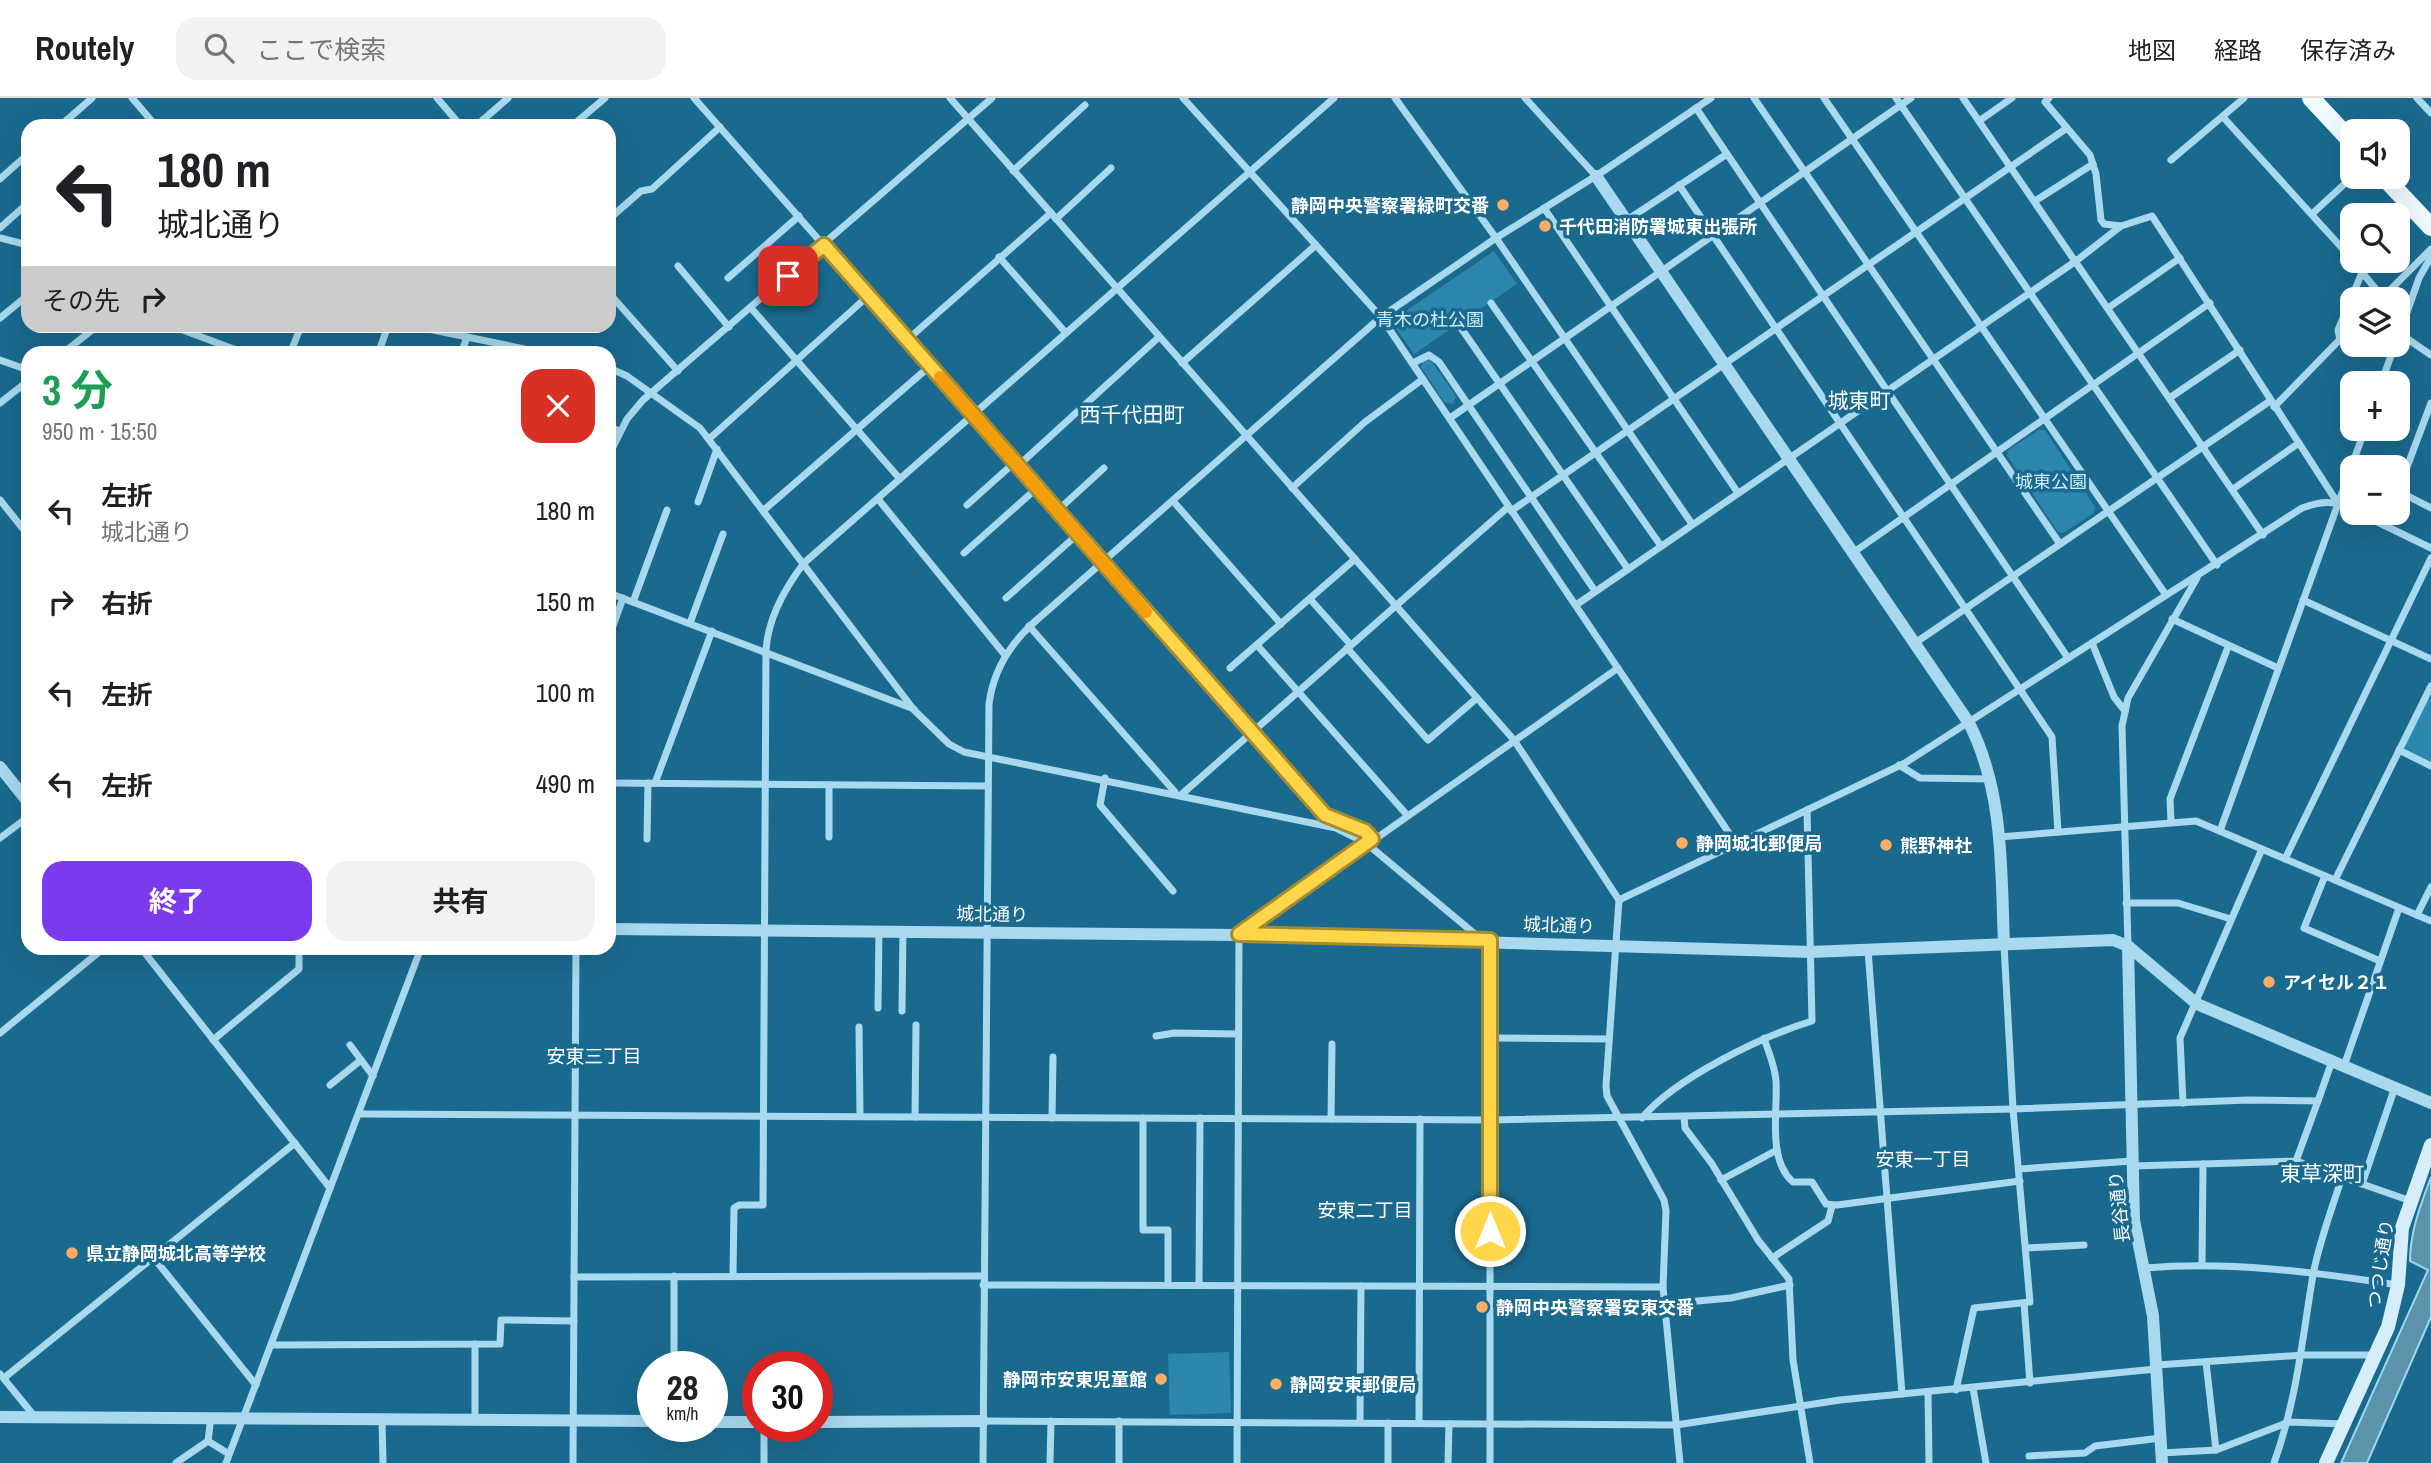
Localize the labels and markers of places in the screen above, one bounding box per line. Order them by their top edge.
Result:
place label: 静岡中央警察署緑町交番 [1291,193,1489,218]
marker: 静岡中央警察署緑町交番 [1495,197,1511,213]
place label: 千代田消防署城東出張所 [1559,214,1757,239]
marker: 千代田消防署城東出張所 [1537,218,1553,234]
pin [758,246,818,306]
place label: 静岡城北郵便局 [1696,831,1822,856]
place label: 熊野神社 [1900,833,1972,858]
marker: 静岡城北郵便局 [1674,835,1690,851]
marker: 熊野神社 [1878,837,1894,853]
place label: アイセル２１ [2283,970,2390,995]
marker: アイセル２１ [2261,974,2277,990]
place label: 県立静岡城北高等学校 [86,1241,266,1266]
marker: 県立静岡城北高等学校 [64,1245,80,1261]
place label: 静岡中央警察署安東交番 [1496,1295,1694,1320]
marker: 静岡中央警察署安東交番 [1474,1299,1490,1315]
place label: 静岡市安東児童館 [1003,1367,1147,1392]
marker: 静岡市安東児童館 [1153,1371,1169,1387]
place label: 静岡安東郵便局 [1290,1372,1416,1397]
marker: 静岡安東郵便局 [1268,1376,1284,1392]

